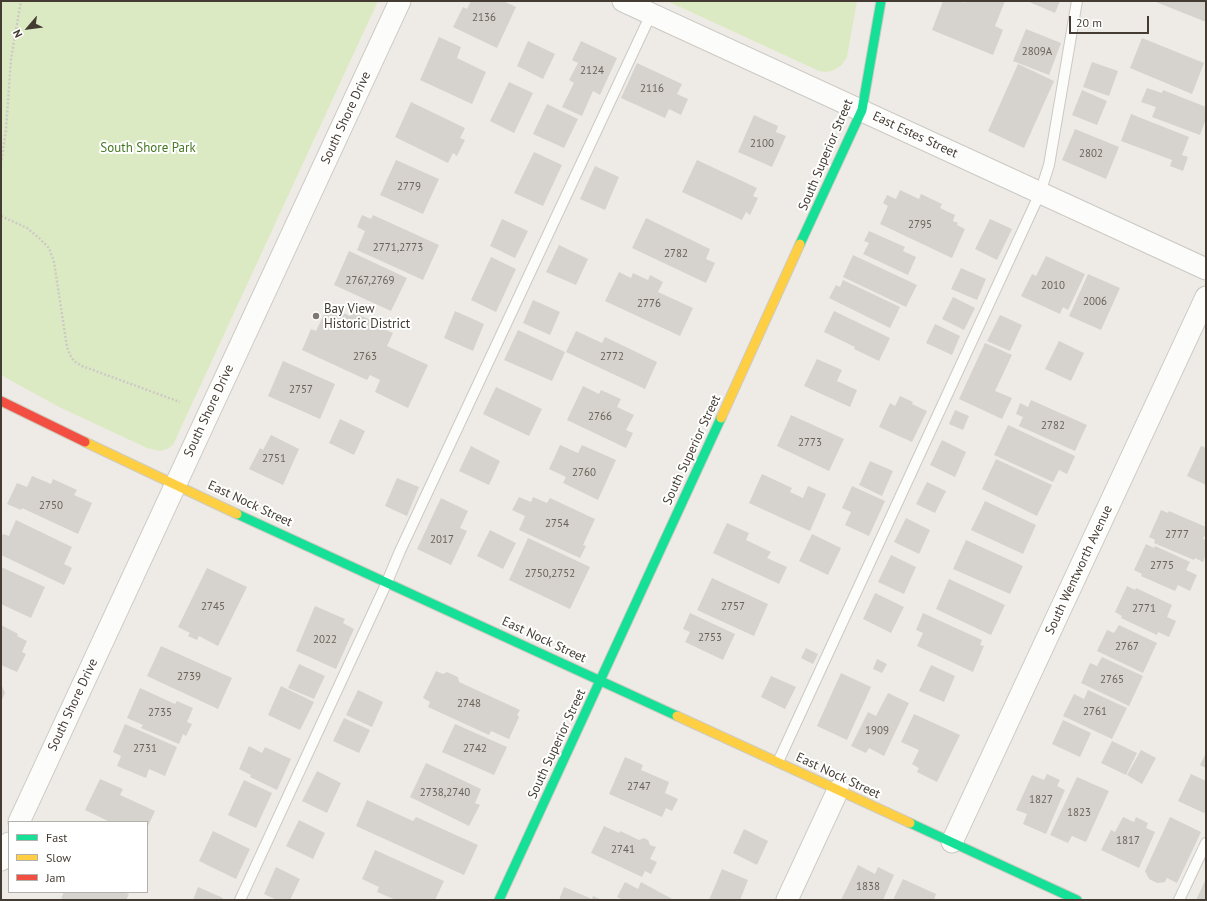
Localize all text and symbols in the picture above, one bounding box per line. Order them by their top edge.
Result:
north arrow [8,8,48,48]
scale bar [1071,8,1151,34]
house number: 2136 [472,11,496,25]
text: 20 m [1076,15,1102,30]
text: N [10,27,25,40]
house number: 2809A [1022,45,1052,59]
house number: 2124 [580,64,604,78]
street label: South Shore Drive [318,69,374,167]
house number: 2116 [640,82,664,96]
street label: South Superior Street [795,97,857,213]
street label: East Estes Street [870,108,960,162]
house number: 2100 [750,137,774,151]
park label: South Shore Park [100,140,196,156]
house number: 2802 [1079,147,1103,161]
house number: 2779 [397,180,421,194]
house number: 2795 [908,218,932,232]
house number: 2771,2773 [373,241,423,255]
house number: 2782 [664,247,688,261]
house number: 2767,2769 [345,274,395,288]
house number: 2010 [1041,279,1065,293]
house number: 2006 [1083,295,1107,309]
house number: 2776 [637,297,661,311]
place label: Bay View Historic District [324,301,410,332]
marker: Bay View Historic District [311,311,321,321]
house number: 2763 [353,350,377,364]
house number: 2772 [600,350,624,364]
street label: South Shore Drive [181,362,237,460]
house number: 2757 [289,383,313,397]
street label: South Superior Street [660,393,724,507]
house number: 2766 [588,410,612,424]
house number: 2782 [1041,419,1065,433]
house number: 2773 [798,436,822,450]
house number: 2751 [262,452,286,466]
house number: 2760 [572,466,596,480]
street label: East Nock Street [205,478,295,530]
house number: 2750 [39,499,63,513]
street label: South Wentworth Avenue [1042,503,1116,637]
house number: 2754 [545,517,569,531]
house number: 2777 [1165,528,1189,542]
house number: 2017 [430,533,454,547]
house number: 2775 [1150,559,1174,573]
house number: 2750,2752 [525,567,575,581]
house number: 2745 [201,600,225,614]
house number: 2757 [721,600,745,614]
house number: 2771 [1132,602,1156,616]
street label: East Nock Street [499,614,589,666]
house number: 2753 [698,631,722,645]
house number: 2022 [313,633,337,647]
house number: 2767 [1115,640,1139,654]
street label: South Shore Drive [45,656,101,754]
house number: 2739 [177,670,201,684]
house number: 2765 [1100,673,1124,687]
street label: South Superior Street [525,687,589,801]
house number: 2748 [457,697,481,711]
house number: 2761 [1083,705,1107,719]
house number: 2735 [148,706,172,720]
house number: 1909 [865,724,889,738]
house number: 2731 [133,742,157,756]
house number: 2742 [463,742,487,756]
street label: East Nock Street [793,750,883,802]
house number: 2747 [627,780,651,794]
house number: 2738,2740 [420,786,470,800]
house number: 1827 [1029,793,1053,807]
house number: 1823 [1067,806,1091,820]
legend [8,821,148,893]
text: Fast [46,830,67,845]
house number: 1817 [1116,834,1140,848]
house number: 2741 [611,843,635,857]
text: Slow [46,850,71,865]
text: Jam [46,870,65,885]
house number: 1838 [856,880,880,894]

